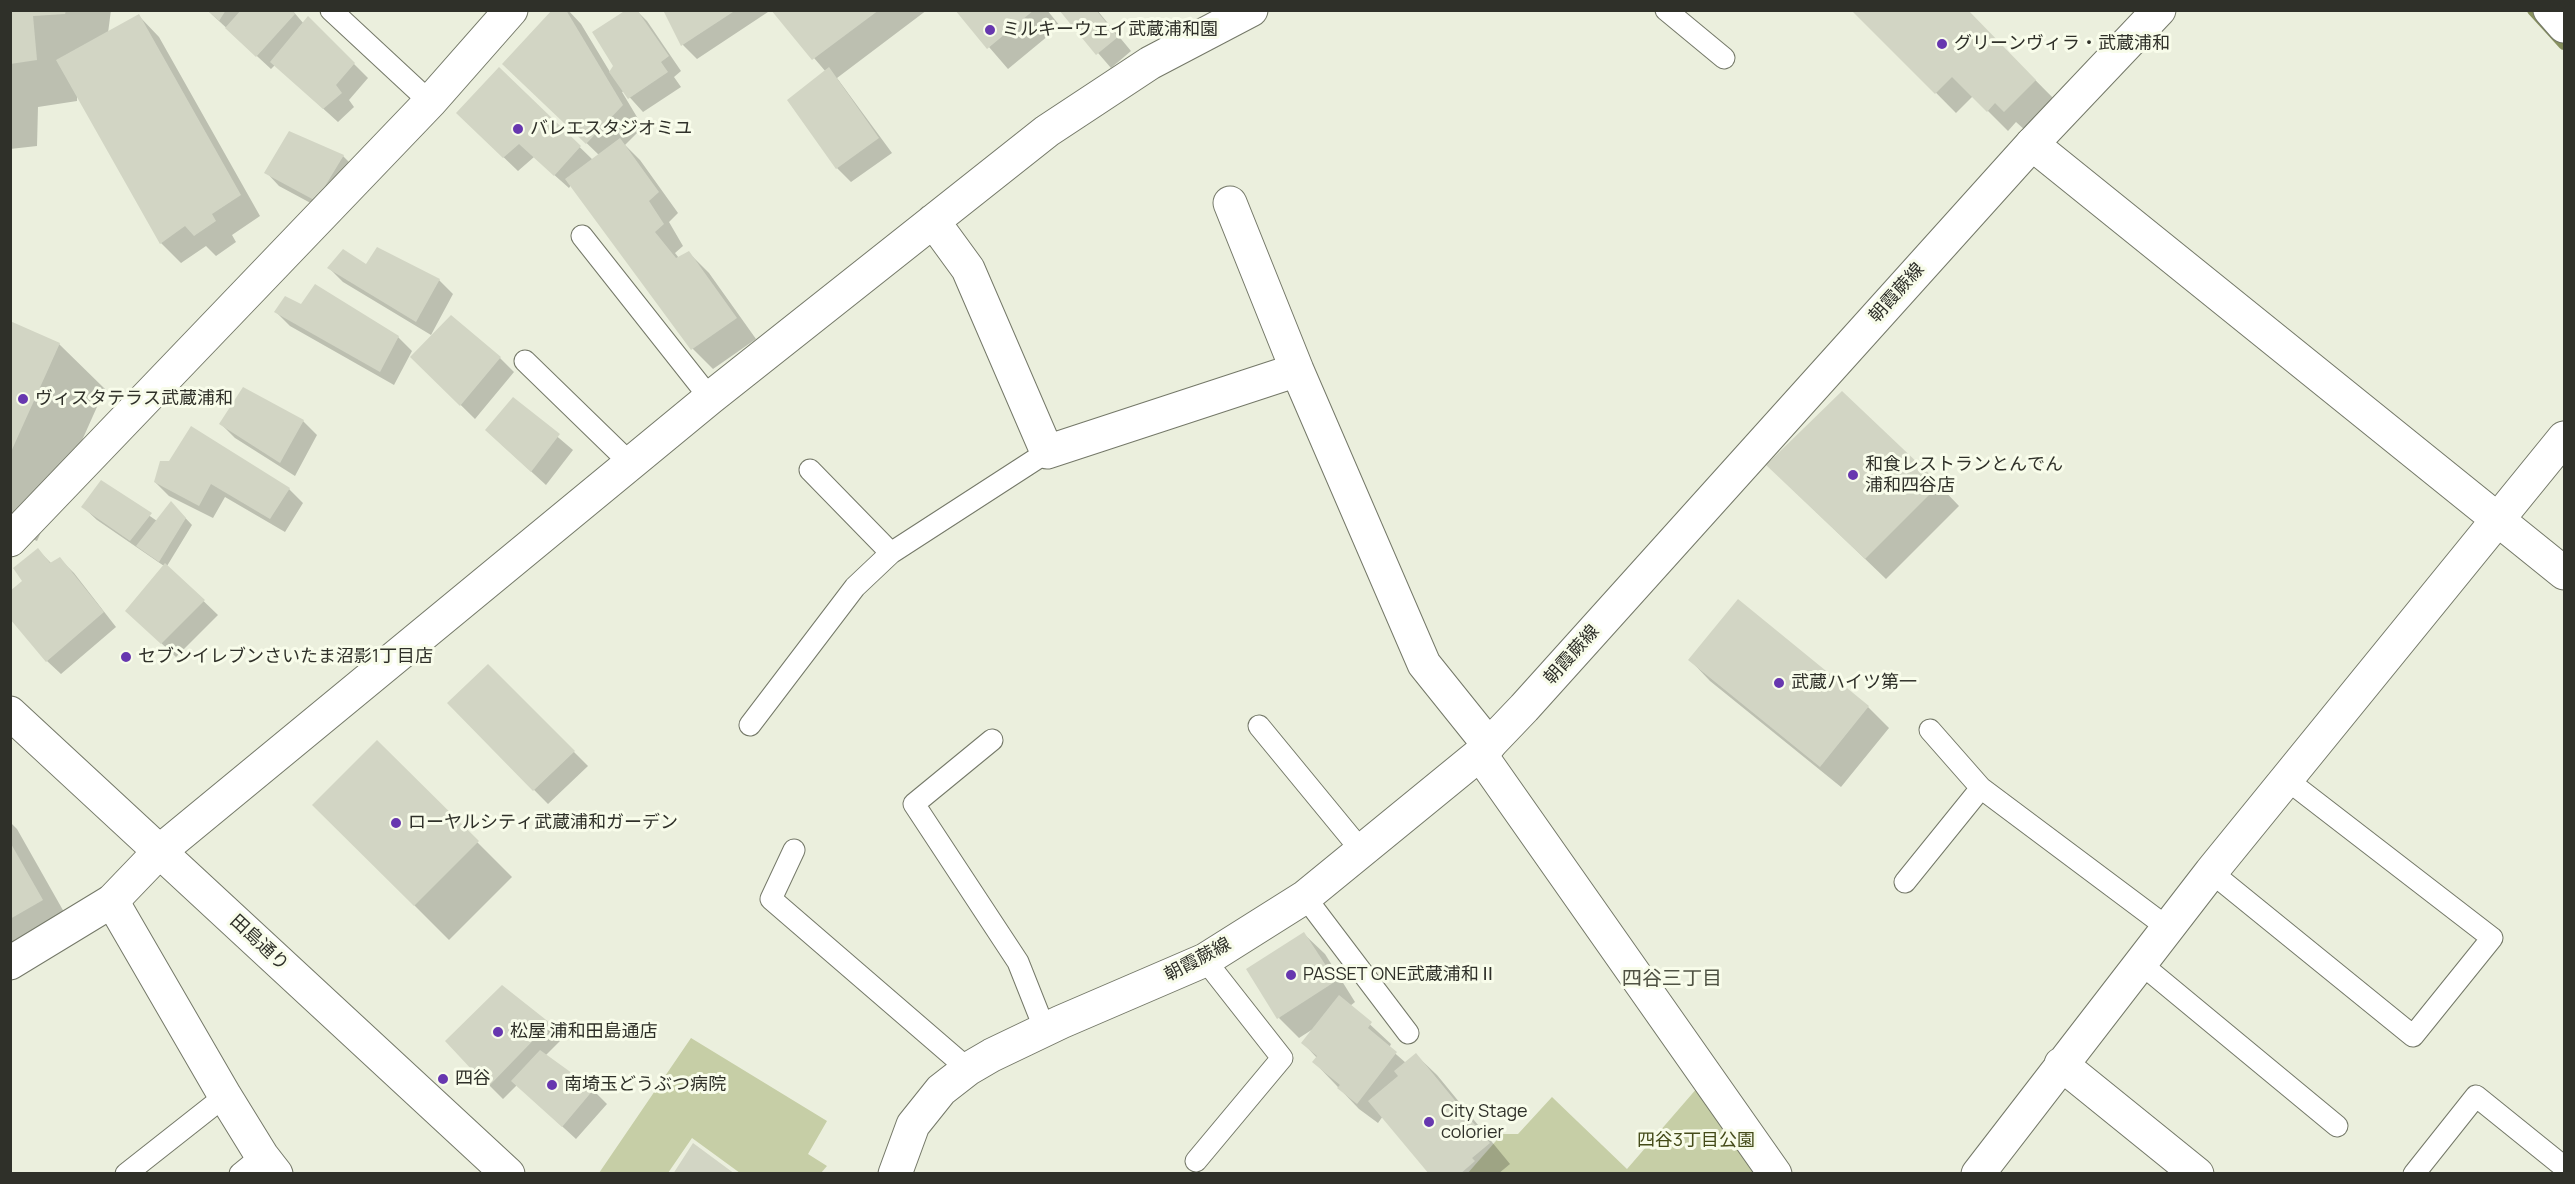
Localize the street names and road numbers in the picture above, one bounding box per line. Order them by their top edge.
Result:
street label: 朝霞蕨線 [1865,259,1929,327]
street label: 朝霞蕨線 [1540,621,1604,689]
street label: 田島通り [225,911,293,975]
street label: 朝霞蕨線 [1161,934,1235,986]

